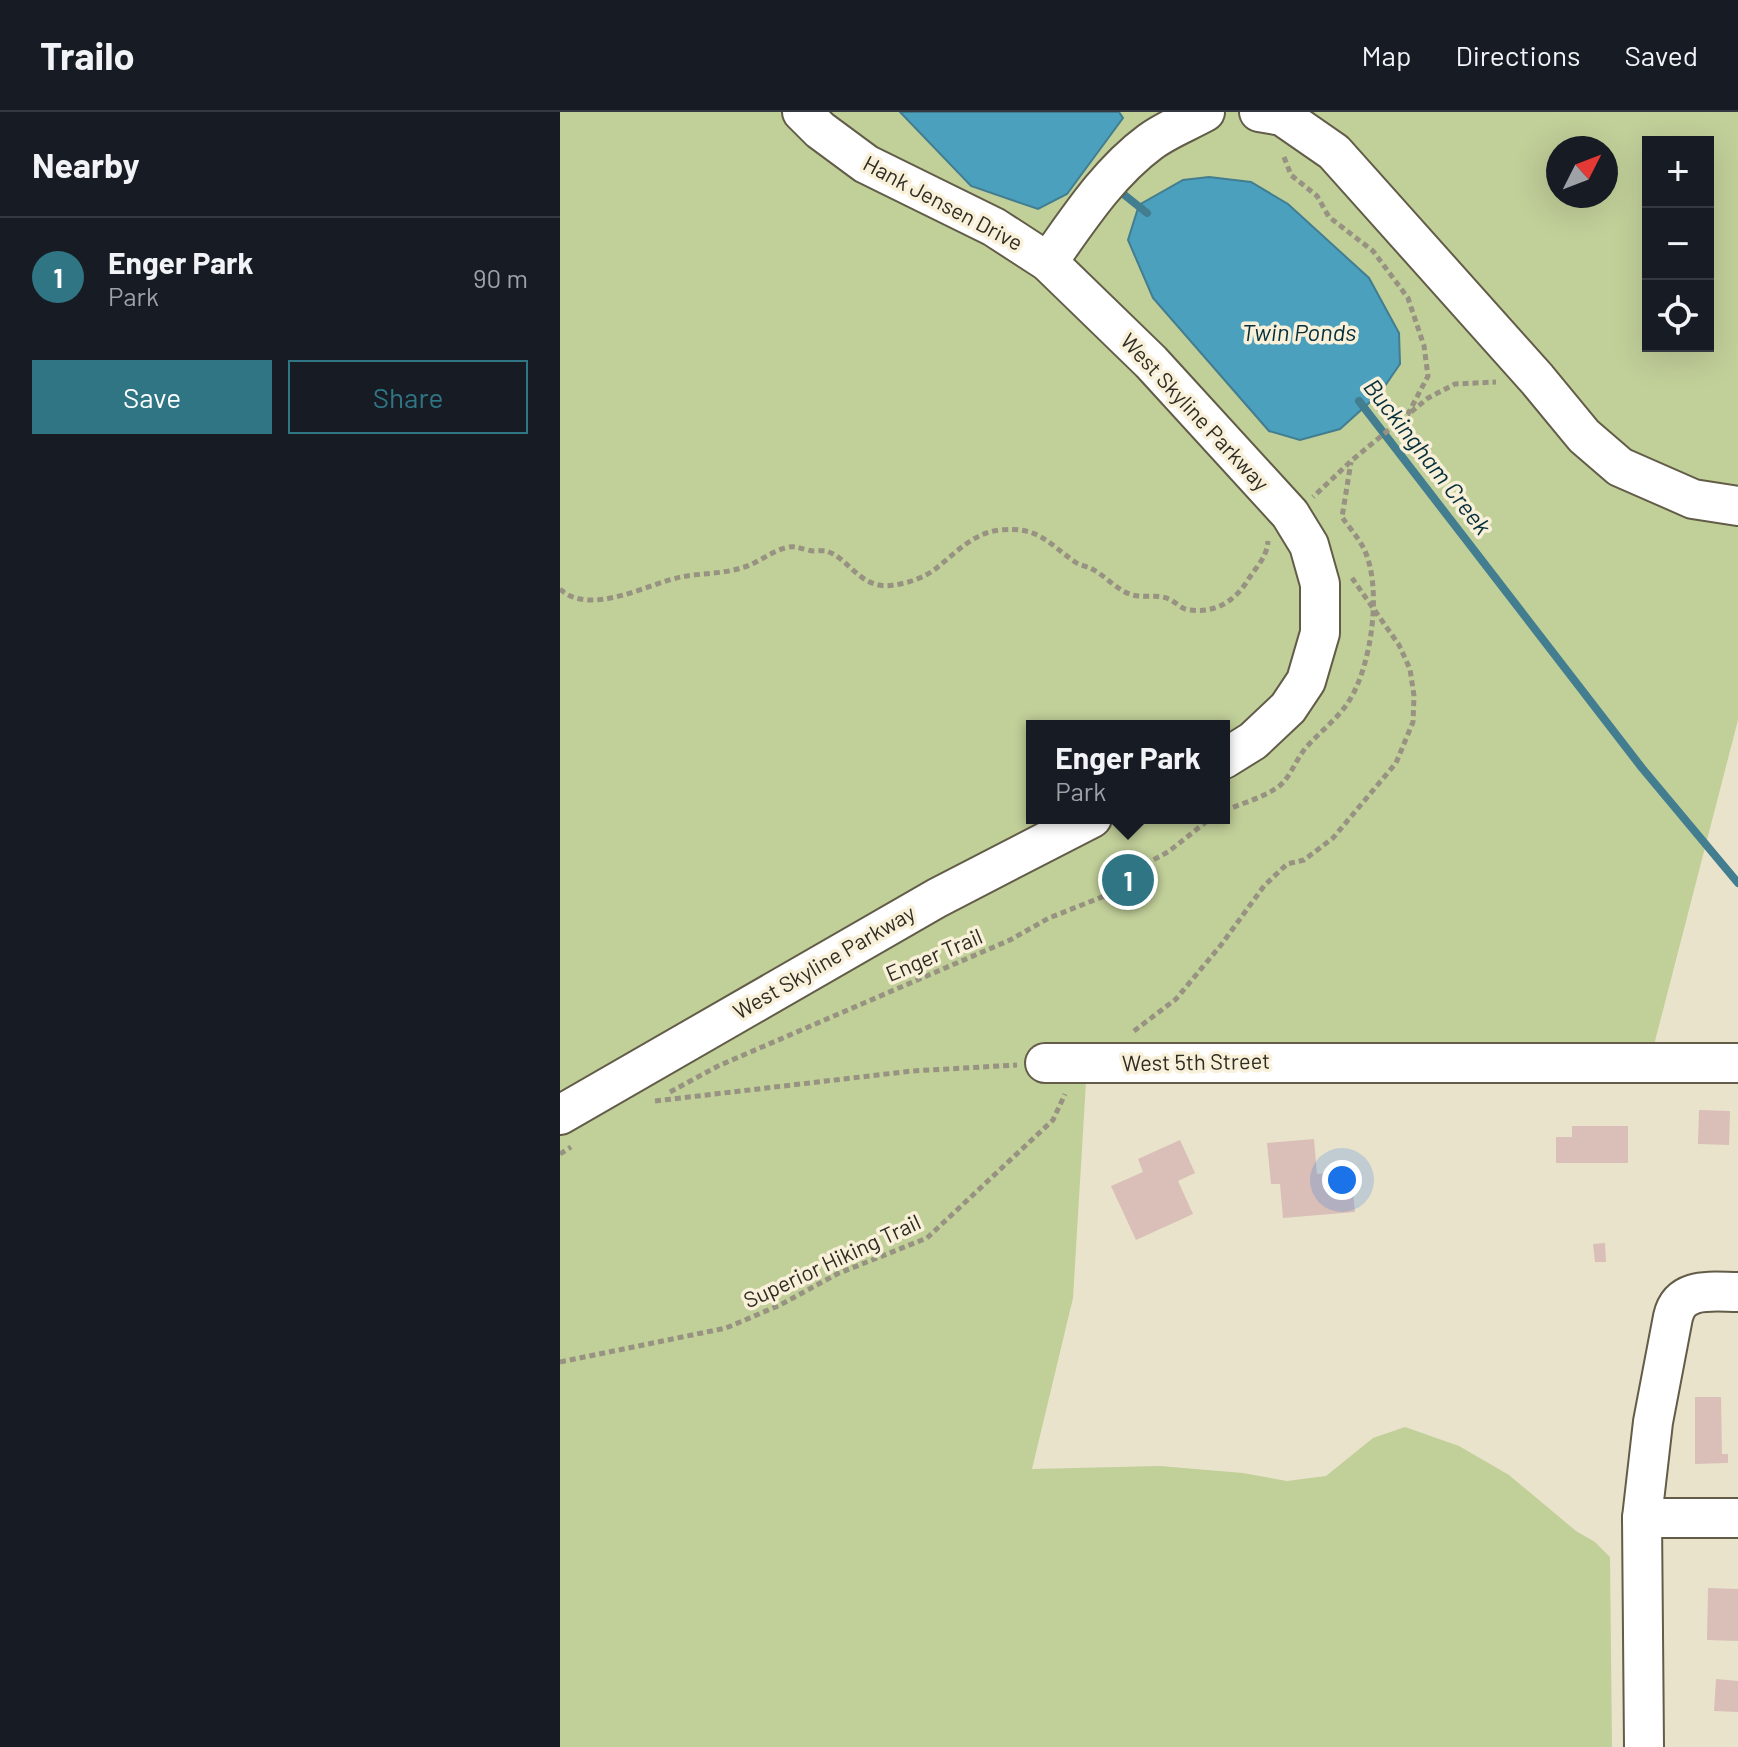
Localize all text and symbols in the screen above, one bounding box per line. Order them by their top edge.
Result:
text: Trailo [40,32,135,78]
text: Map [1362,38,1411,72]
text: Directions [1455,38,1581,72]
text: Saved [1625,38,1698,72]
north arrow [1546,136,1618,208]
map controls [1642,136,1714,352]
button: + [1642,136,1714,208]
text: Nearby [32,144,140,185]
street label: Hank Jensen Drive [859,149,1028,255]
button: − [1642,208,1714,280]
text: Enger Park [108,244,254,280]
text: 1 [53,262,63,293]
text: 90 m [473,262,528,293]
text: Park [108,280,159,311]
button: locate [1642,280,1714,352]
water label: Twin Ponds [1242,317,1356,346]
street label: West Skyline Parkway [1116,327,1275,495]
button: Save [32,360,272,434]
button: Share [288,360,528,434]
water label: Buckingham Creek [1358,372,1498,540]
popup [1026,720,1230,824]
text: Enger Park [1055,739,1201,775]
text: Park [1055,775,1106,806]
pin: 1 [1102,850,1154,910]
street label: West Skyline Parkway [728,899,919,1024]
street label: Enger Trail [881,922,986,986]
street label: West 5th Street [1122,1047,1270,1075]
your location [1322,1160,1362,1200]
street label: Superior Hiking Trail [739,1208,924,1313]

